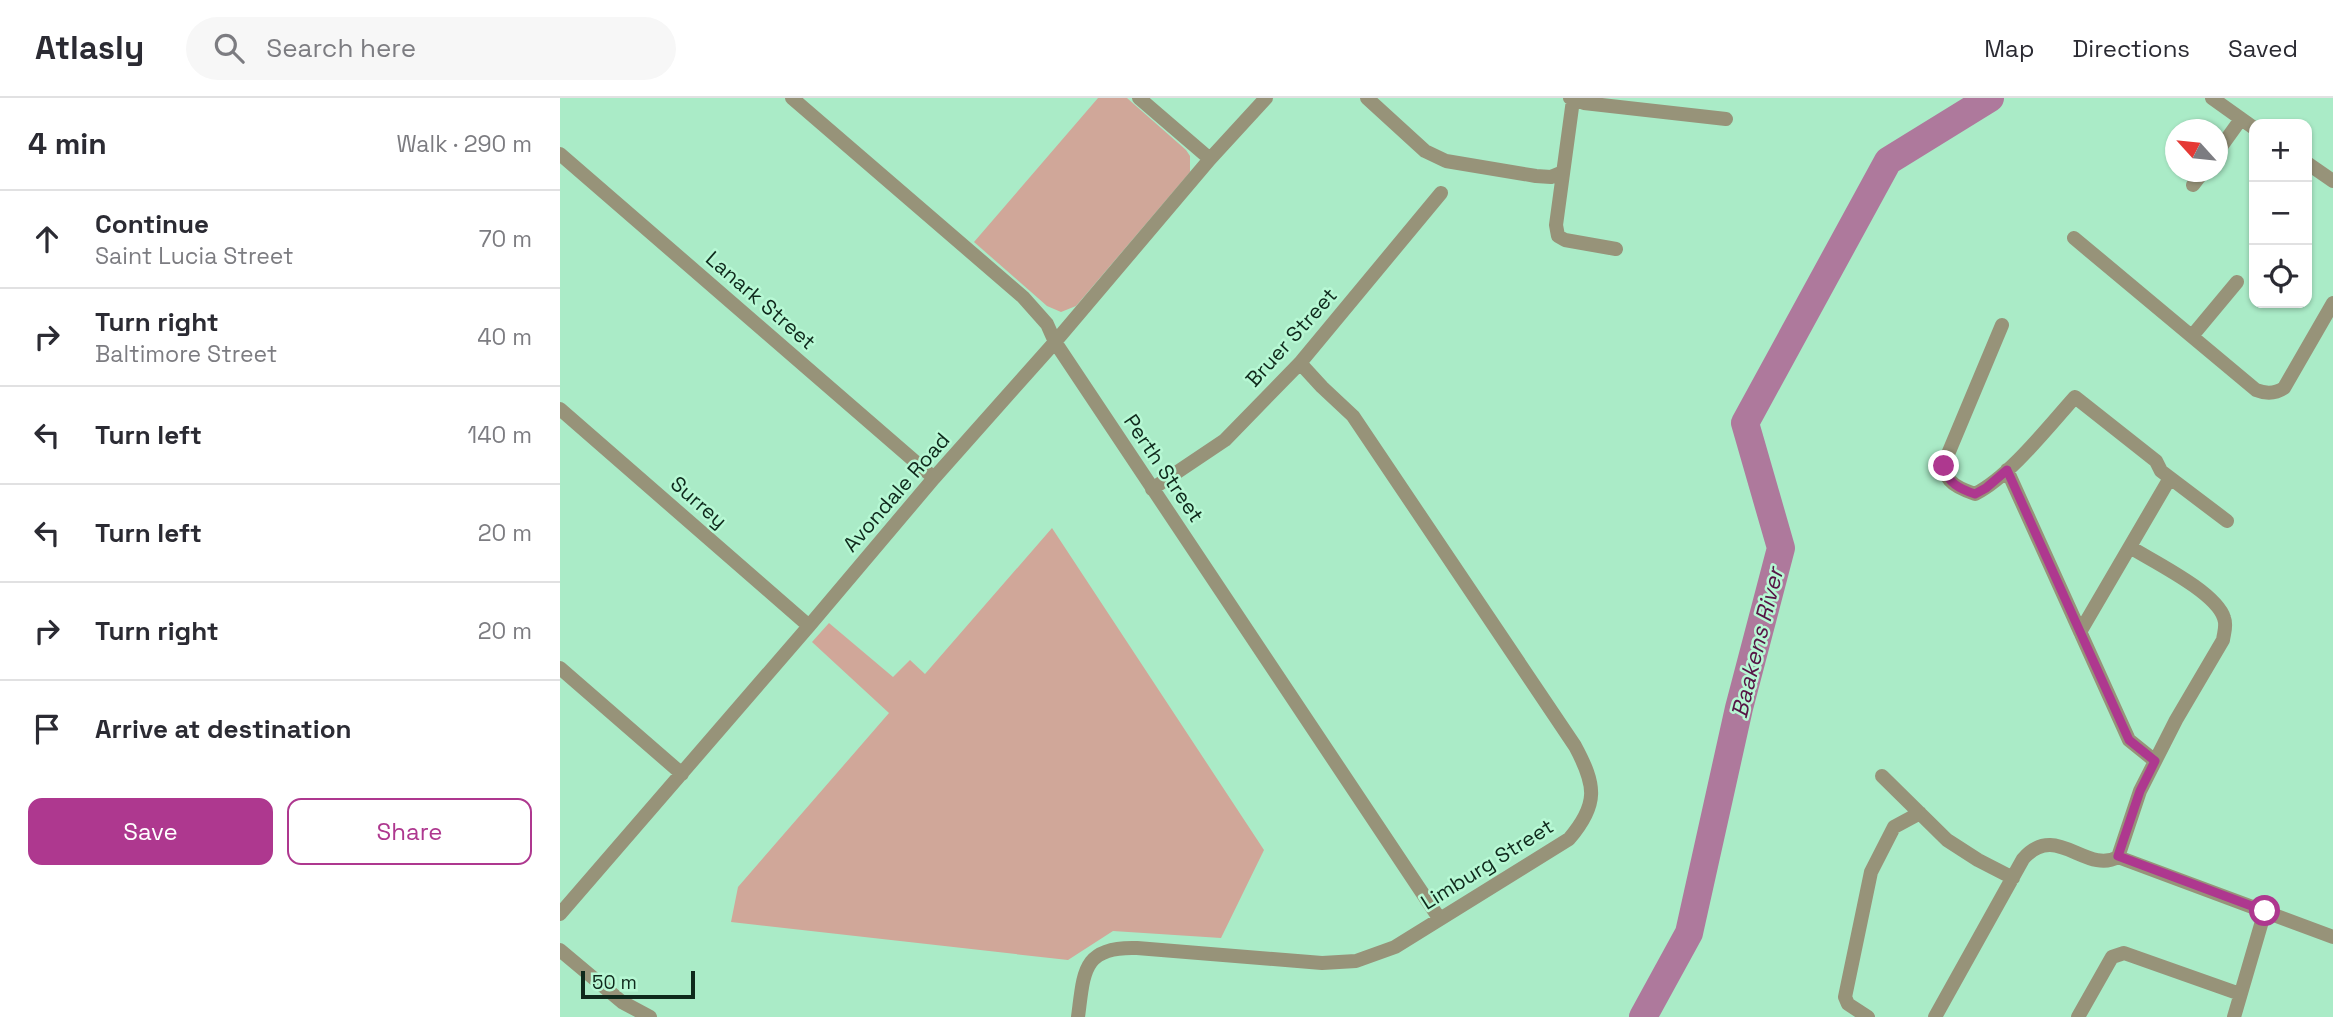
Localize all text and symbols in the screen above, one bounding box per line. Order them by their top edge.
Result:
search box [186,17,676,80]
text: Atlasly [35,27,144,69]
icon: search [210,29,248,67]
text: Search here [266,31,416,65]
text: Map [1984,33,2034,64]
text: Directions [2072,33,2190,64]
text: Saved [2228,33,2298,64]
north arrow [2165,119,2228,182]
map controls [2249,119,2312,308]
button: + [2249,119,2312,182]
text: 4 min [28,124,107,163]
text: Walk · 290 m [396,129,532,159]
button: − [2249,182,2312,245]
text: Continue [95,207,209,241]
icon: ahead [28,220,66,258]
text: 70 m [479,224,532,254]
text: Saint Lucia Street [95,241,294,271]
street label: Lanark Street [700,245,822,355]
button: locate [2249,245,2312,308]
street label: Bruer Street [1239,282,1343,392]
text: Turn right [95,305,219,339]
icon: right [28,318,66,356]
text: 40 m [477,322,532,352]
text: Baltimore Street [95,339,277,369]
street label: Perth Street [1118,409,1210,527]
icon: left [28,416,66,454]
text: Turn left [95,418,202,452]
text: 140 m [468,420,532,450]
street label: Avondale Road [837,427,955,557]
route end [1928,450,1959,481]
street label: Surrey [665,470,733,534]
icon: left [28,514,66,552]
text: Turn left [95,516,202,550]
text: 20 m [478,518,532,548]
water label: Baakens River [1724,563,1791,721]
icon: right [28,612,66,650]
text: Turn right [95,614,219,648]
text: 20 m [478,616,532,646]
icon: arrive [28,710,66,748]
text: Arrive at destination [95,712,352,746]
button: Save [28,798,273,865]
button: Share [287,798,532,865]
street label: Limburg Street [1416,812,1558,916]
route start [2249,895,2280,926]
scale bar [581,968,695,1000]
text: 50 m [592,970,637,995]

